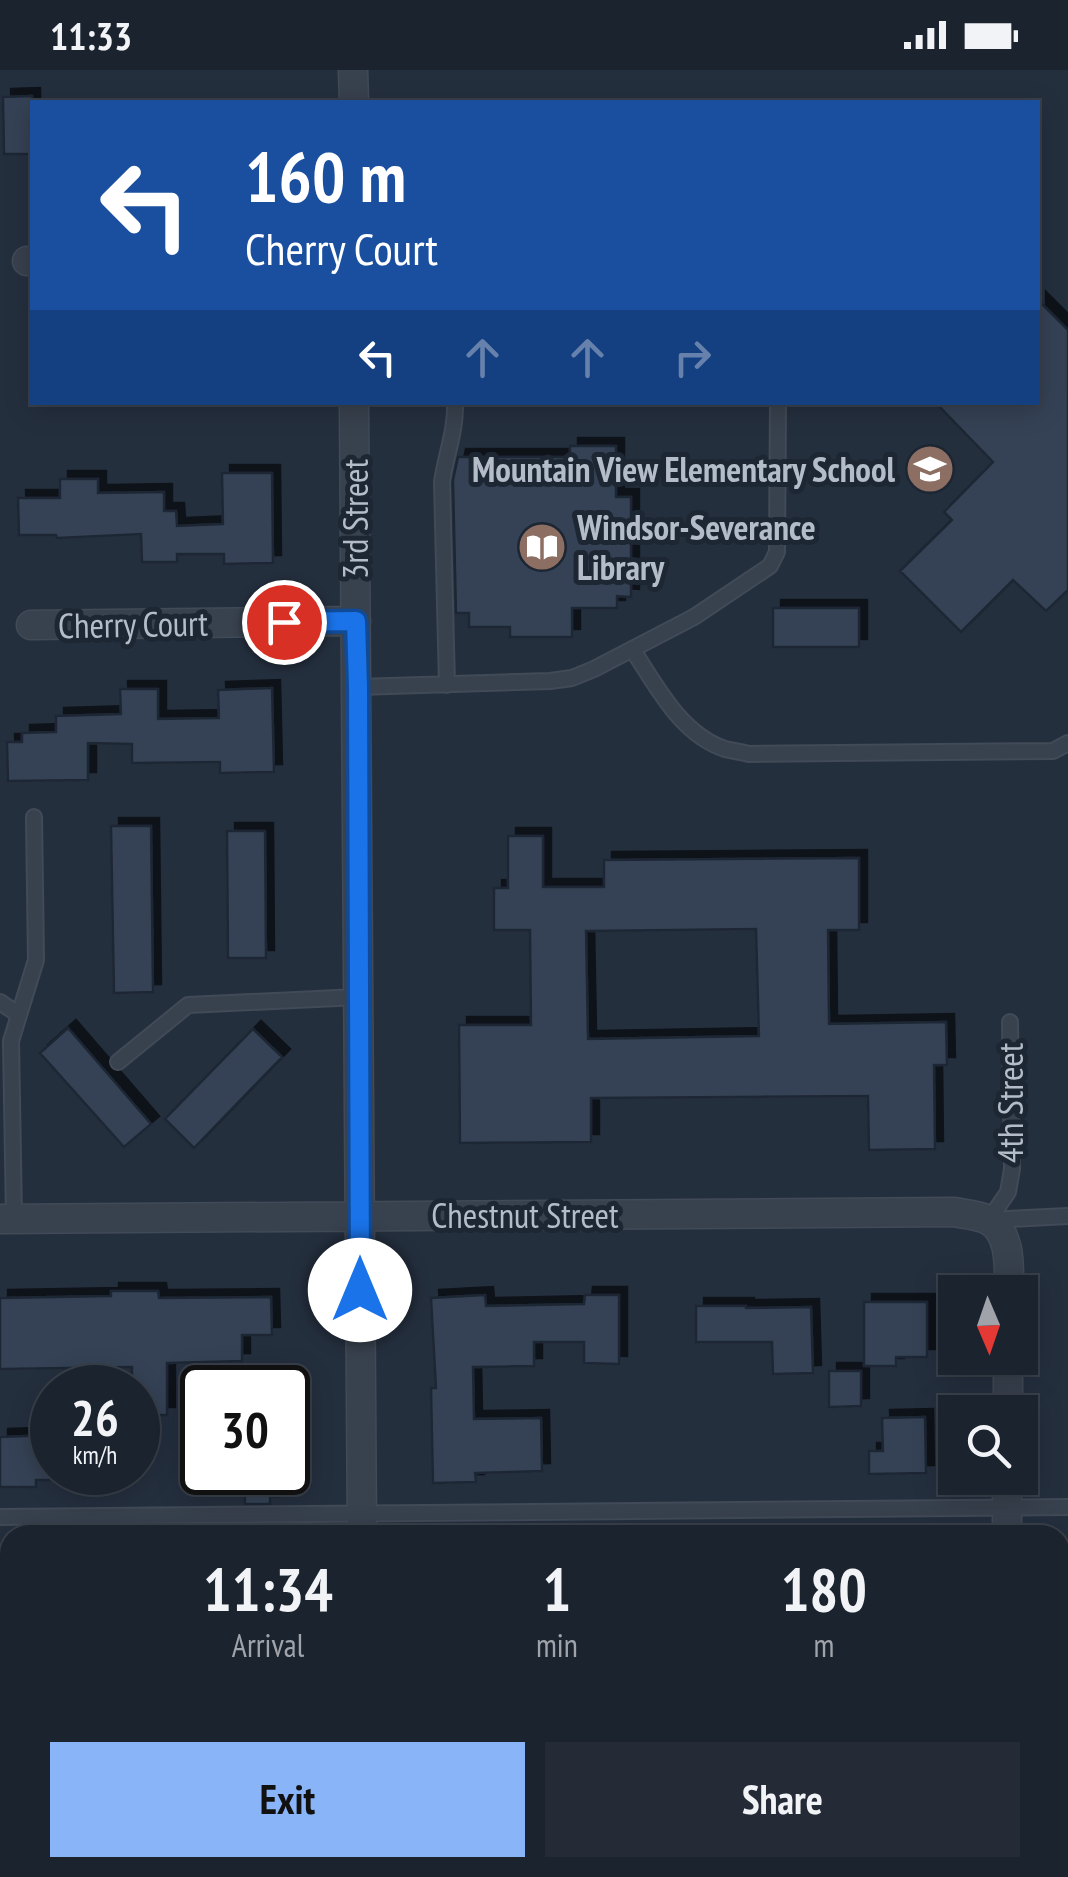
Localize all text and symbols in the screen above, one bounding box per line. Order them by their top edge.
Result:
text: 11:33 [50,11,132,60]
text: 160 m [245,131,406,221]
icon: left [80,140,210,270]
text: Cherry Court [245,219,438,277]
icon: left [350,330,405,385]
icon: ahead [455,330,510,385]
icon: ahead [560,330,615,385]
icon: right [665,330,720,385]
school or university icon: Mountain View Elementary School [904,443,956,495]
place label: Mountain View Elementary School [472,446,895,492]
street label: 3rd Street [332,458,378,579]
place label: Windsor-Severance Library [576,504,816,590]
library icon: Windsor-Severance Library [516,521,568,573]
pin [242,580,327,665]
icon: arrive [257,595,312,650]
street label: Cherry Court [58,600,209,648]
street label: 4th Street [987,1042,1033,1163]
street label: Chestnut Street [431,1192,619,1238]
position arrow [308,1238,412,1342]
north arrow [938,1275,1038,1375]
map controls [938,1275,1038,1495]
speed limit sign: 30 [180,1365,310,1495]
text: 26 [71,1385,119,1450]
button: search [938,1395,1038,1495]
text: km/h [73,1439,117,1471]
text: 11:34 [203,1550,333,1628]
text: 1 [543,1550,571,1628]
text: 180 [781,1550,867,1628]
text: Arrival [232,1624,304,1666]
text: min [536,1624,578,1666]
text: m [813,1624,834,1666]
button: Exit [50,1742,525,1857]
button: Share [545,1742,1020,1857]

